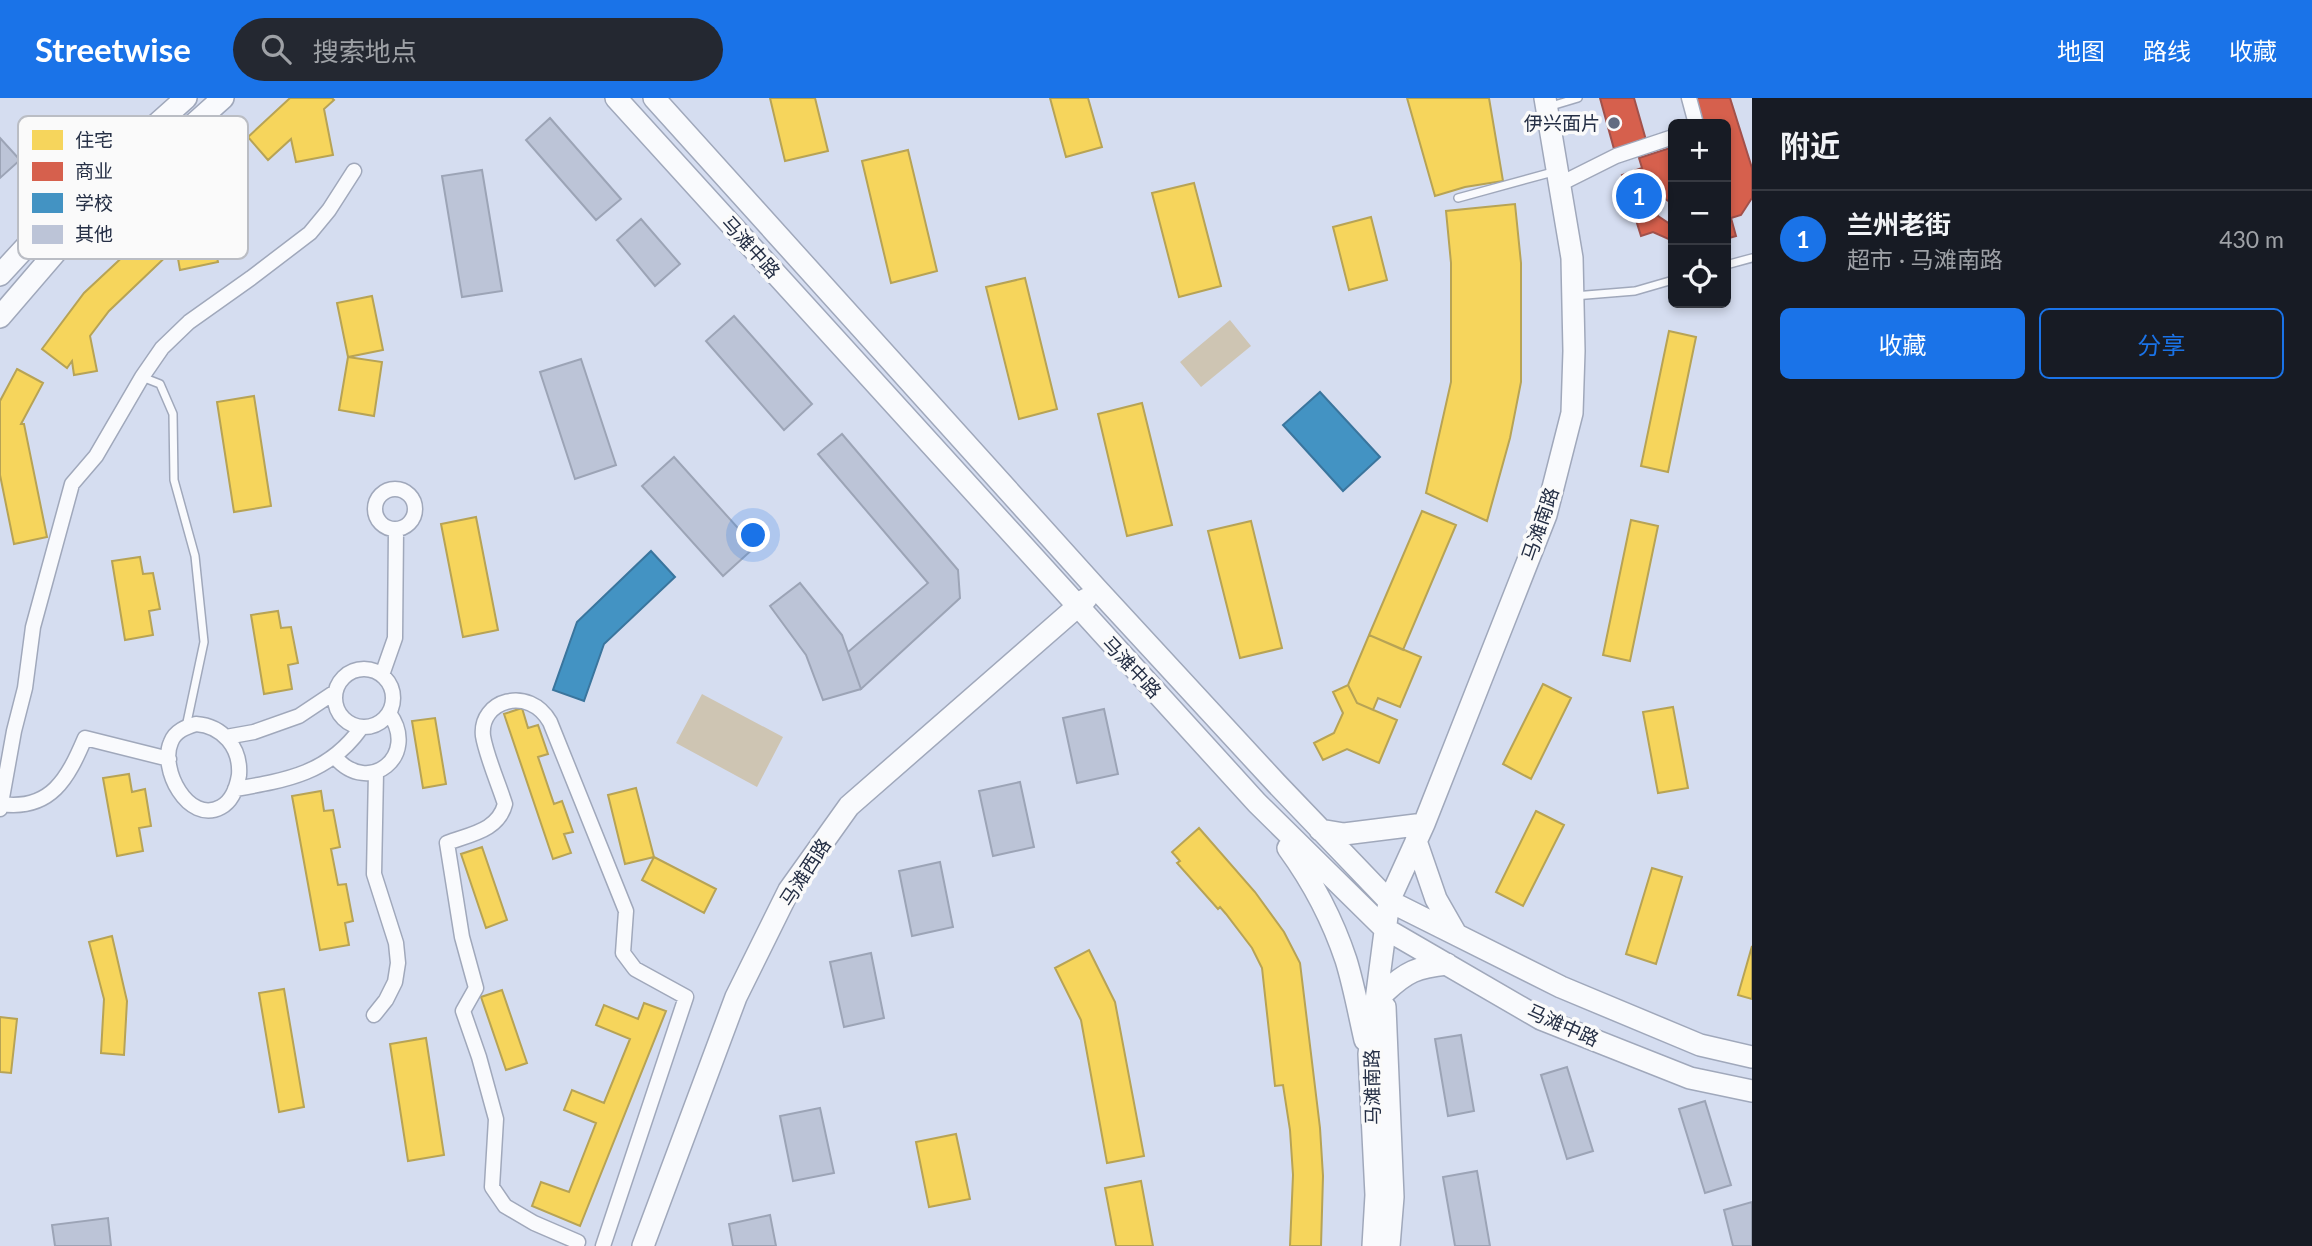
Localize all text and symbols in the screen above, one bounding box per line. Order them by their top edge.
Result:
search box [233,18,723,81]
text: Streetwise [35,29,191,69]
icon: search [257,30,295,68]
text: 搜索地点 [313,35,417,67]
text: 地图 [2057,36,2105,65]
text: 路线 [2143,36,2191,65]
text: 收藏 [2229,36,2277,65]
place label: 伊兴面片 [1524,111,1600,134]
marker: 伊兴面片 [1606,115,1622,131]
legend [18,116,248,259]
map controls [1668,119,1731,308]
button: + [1668,119,1731,182]
text: 附近 [1780,127,1840,163]
text: 住宅 [75,128,113,151]
text: 商业 [75,159,113,182]
pin: 1 [1616,170,1662,222]
button: − [1668,182,1731,245]
text: 学校 [75,191,113,214]
text: 兰州老街 [1847,208,1951,240]
street label: 马滩中路 [717,211,785,283]
text: 其他 [75,222,113,245]
text: 1 [1796,225,1810,253]
text: 430 m [2219,225,2284,253]
button: locate [1668,245,1731,308]
text: 超市 · 马滩南路 [1847,245,2003,273]
button: 收藏 [1780,308,2025,379]
button: 分享 [2039,308,2284,379]
street label: 马滩南路 [1516,484,1563,564]
your location [736,518,770,552]
street label: 马滩中路 [1098,631,1167,702]
street label: 马滩西路 [774,834,835,910]
street label: 马滩中路 [1524,999,1603,1051]
street label: 马滩南路 [1359,1049,1384,1125]

